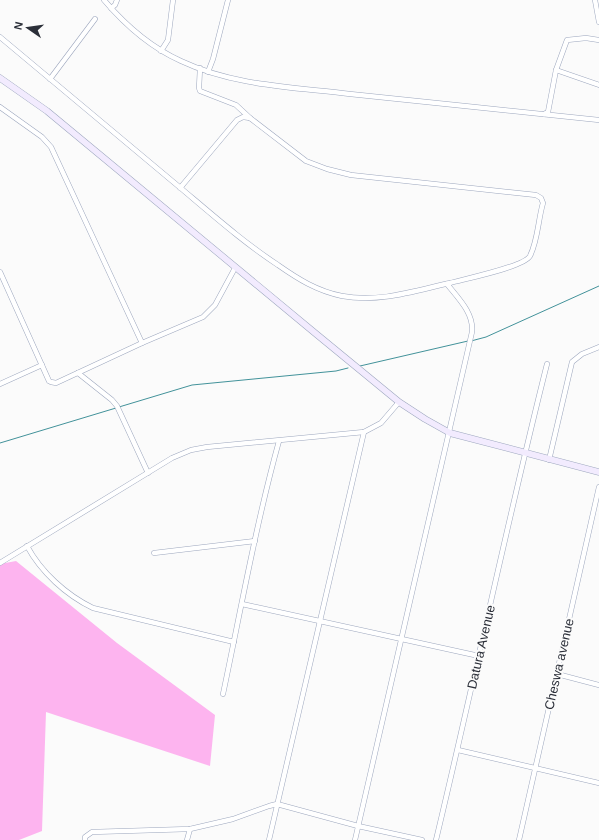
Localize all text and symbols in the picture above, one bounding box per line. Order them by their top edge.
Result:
north arrow [8,8,48,48]
text: N [12,20,25,31]
street label: Datura Avenue [464,604,498,690]
street label: Cheswa avenue [541,617,577,711]

